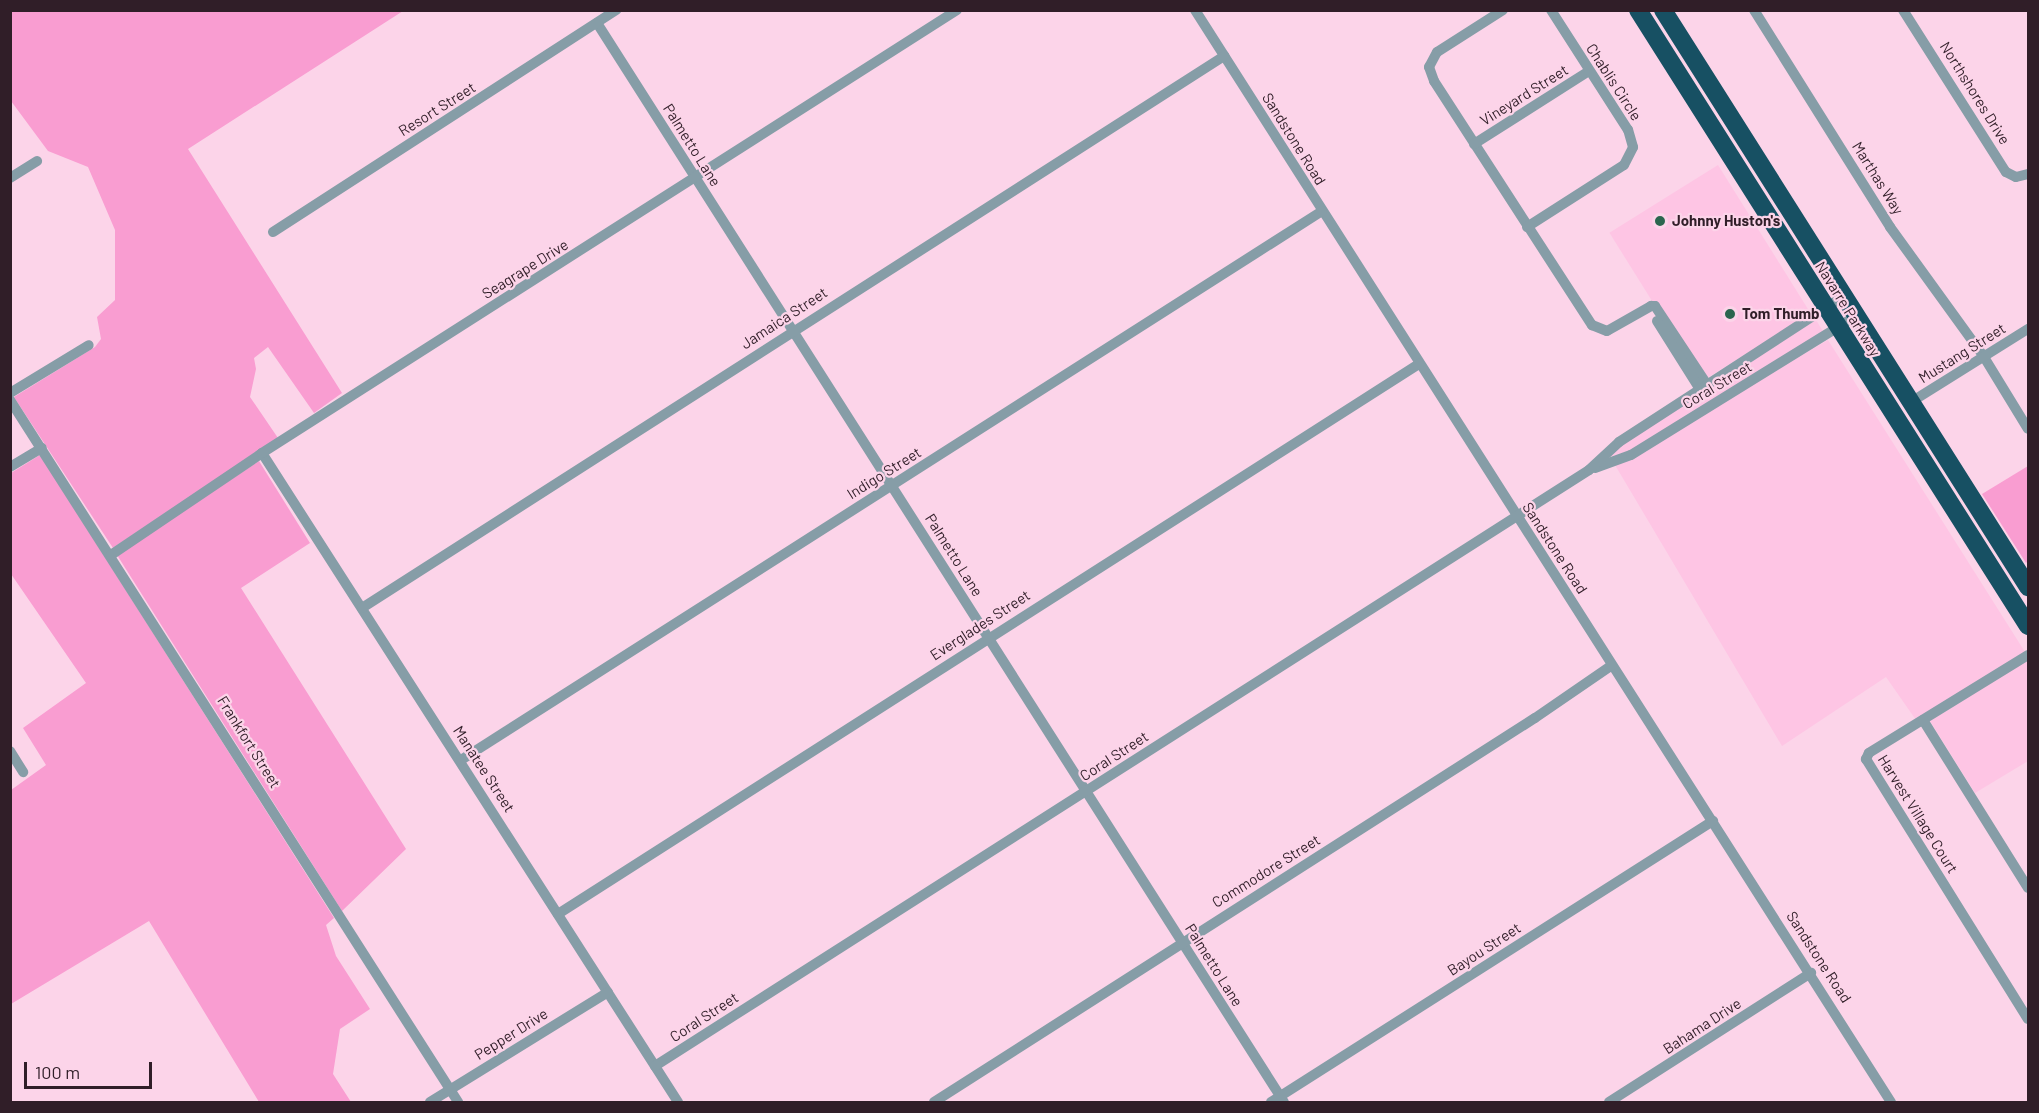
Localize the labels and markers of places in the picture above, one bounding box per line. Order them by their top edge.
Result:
place label: Johnny Huston's [1672,212,1780,230]
marker: Johnny Huston's [1653,214,1667,228]
place label: Tom Thumb [1742,305,1820,323]
marker: Tom Thumb [1723,307,1737,321]

